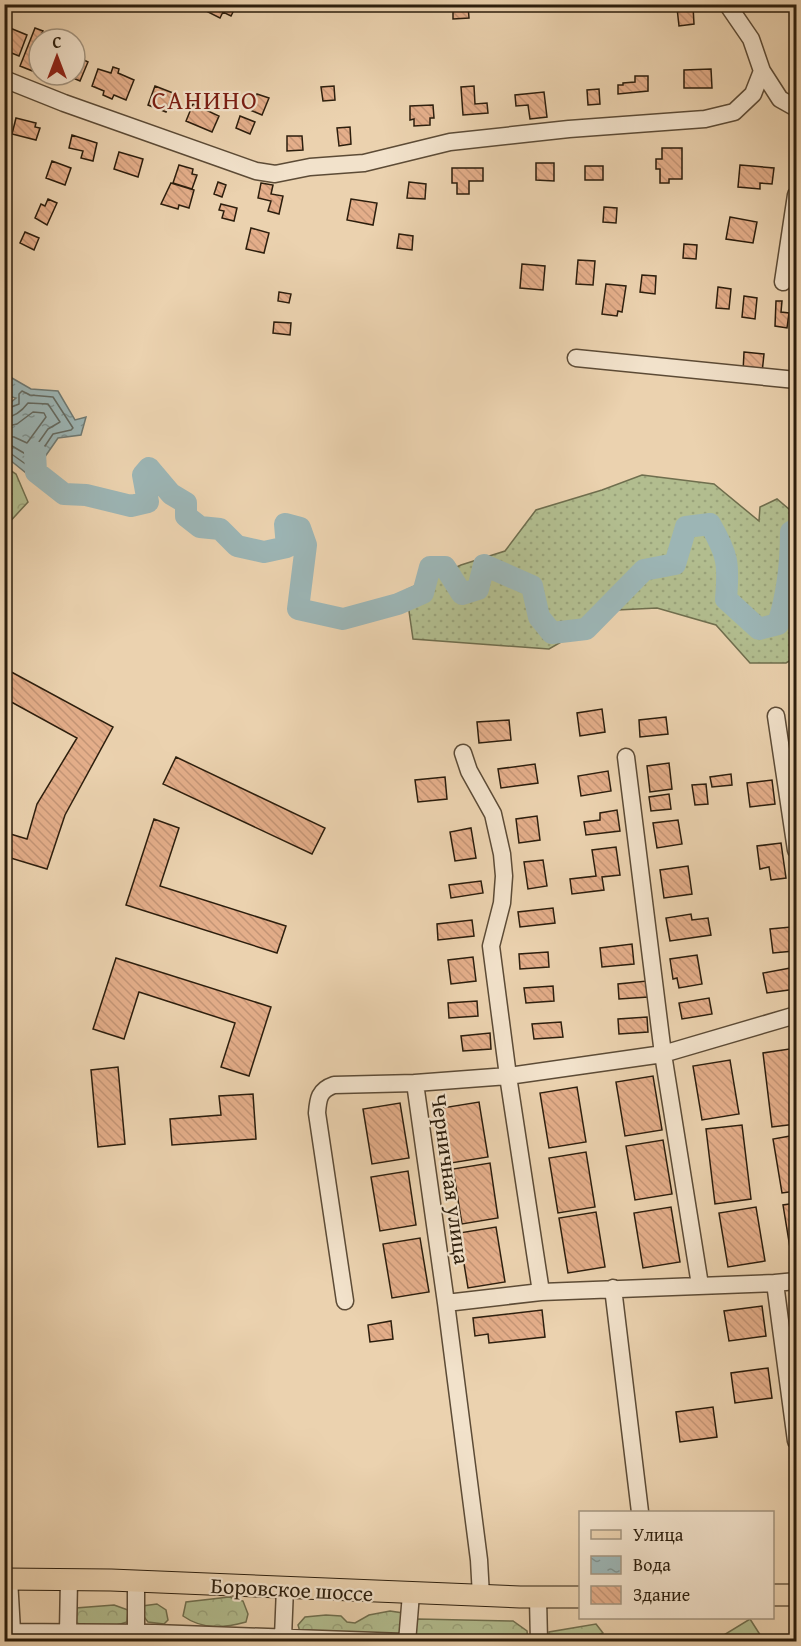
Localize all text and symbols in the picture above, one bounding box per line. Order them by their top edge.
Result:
north arrow [27,27,87,87]
text: С [52,30,62,54]
district label: САНИНО [152,80,258,119]
street label: Черничная улица [423,1092,479,1267]
legend [579,1511,774,1619]
text: Улица [633,1521,684,1548]
text: Вода [633,1551,671,1578]
street label: Боровское шоссе [210,1569,374,1609]
text: Здание [633,1581,690,1608]

